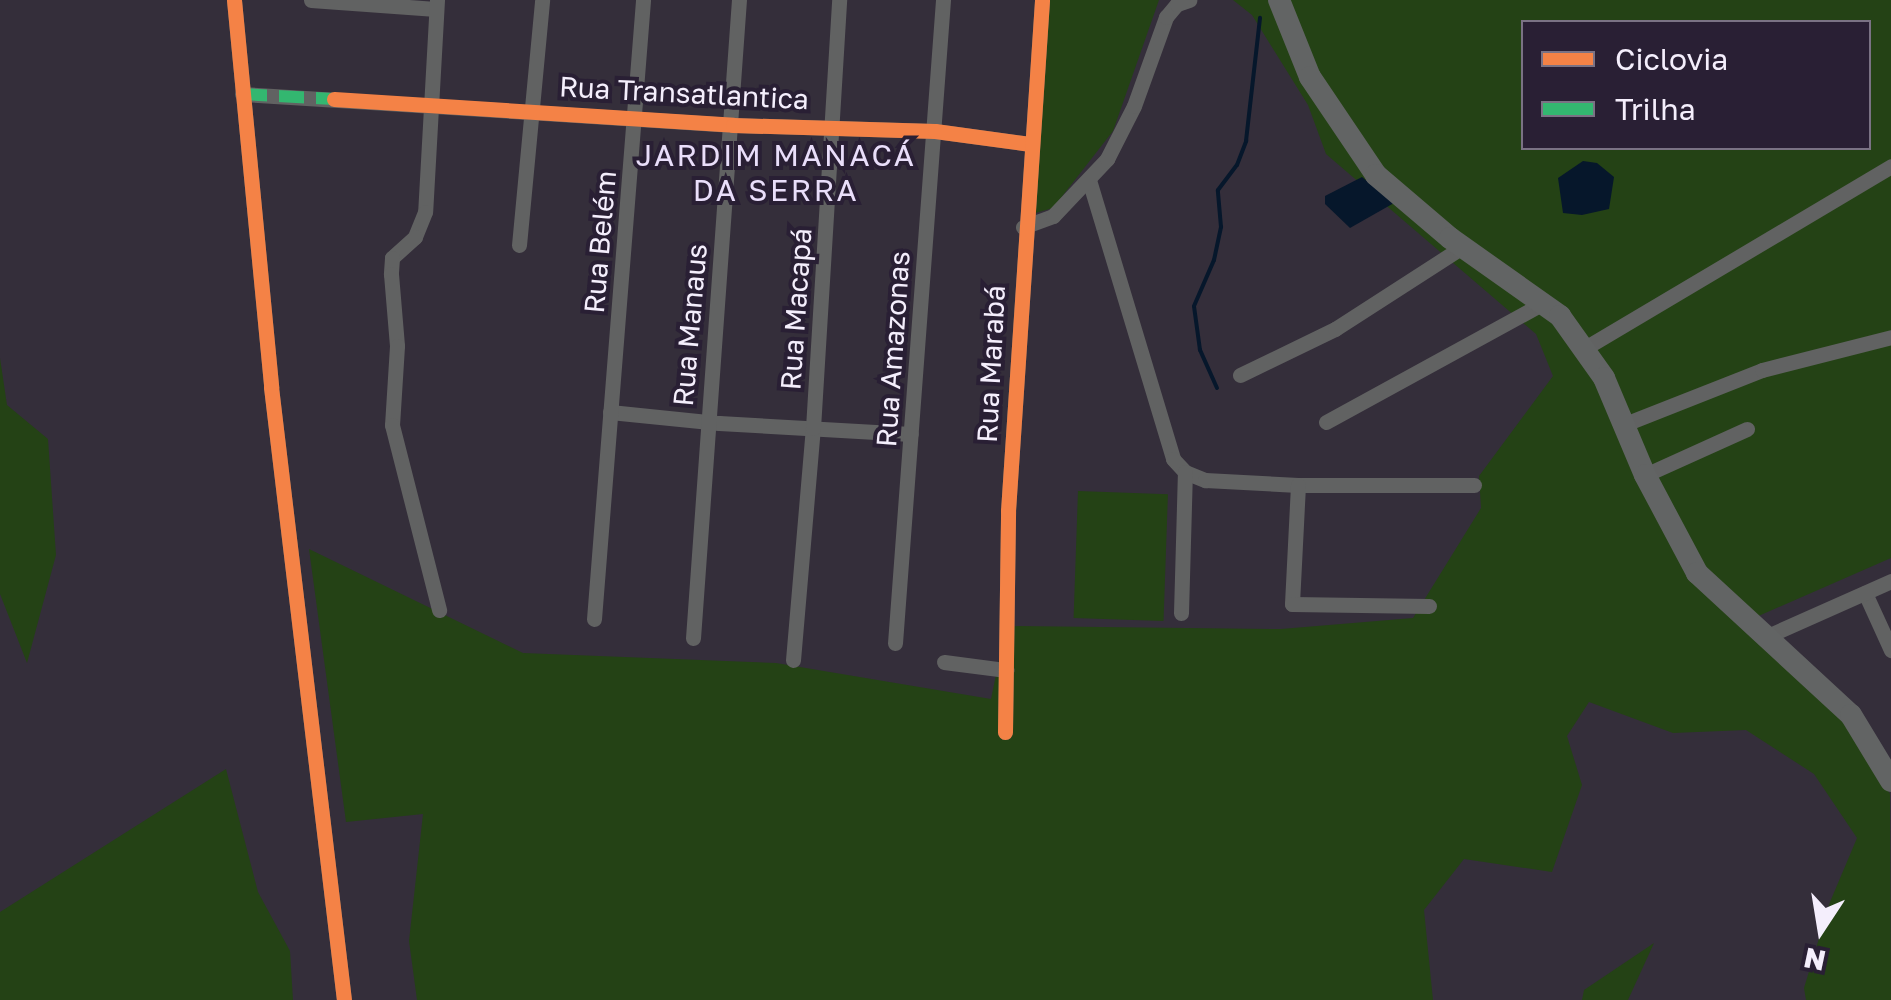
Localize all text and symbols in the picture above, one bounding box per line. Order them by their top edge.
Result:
legend [1521,20,1871,150]
text: Ciclovia [1615,41,1728,77]
street label: Rua Transatlantica [558,70,810,116]
text: Trilha [1615,91,1696,127]
district label: JARDIM MANACÁ DA SERRA [636,137,916,208]
street label: Rua Belém [577,169,623,315]
street label: Rua Macapá [774,227,818,391]
street label: Rua Manaus [666,242,714,408]
street label: Rua Amazonas [869,250,917,448]
street label: Rua Marabá [970,284,1012,444]
north arrow [1771,880,1871,980]
text: N [1801,941,1828,978]

